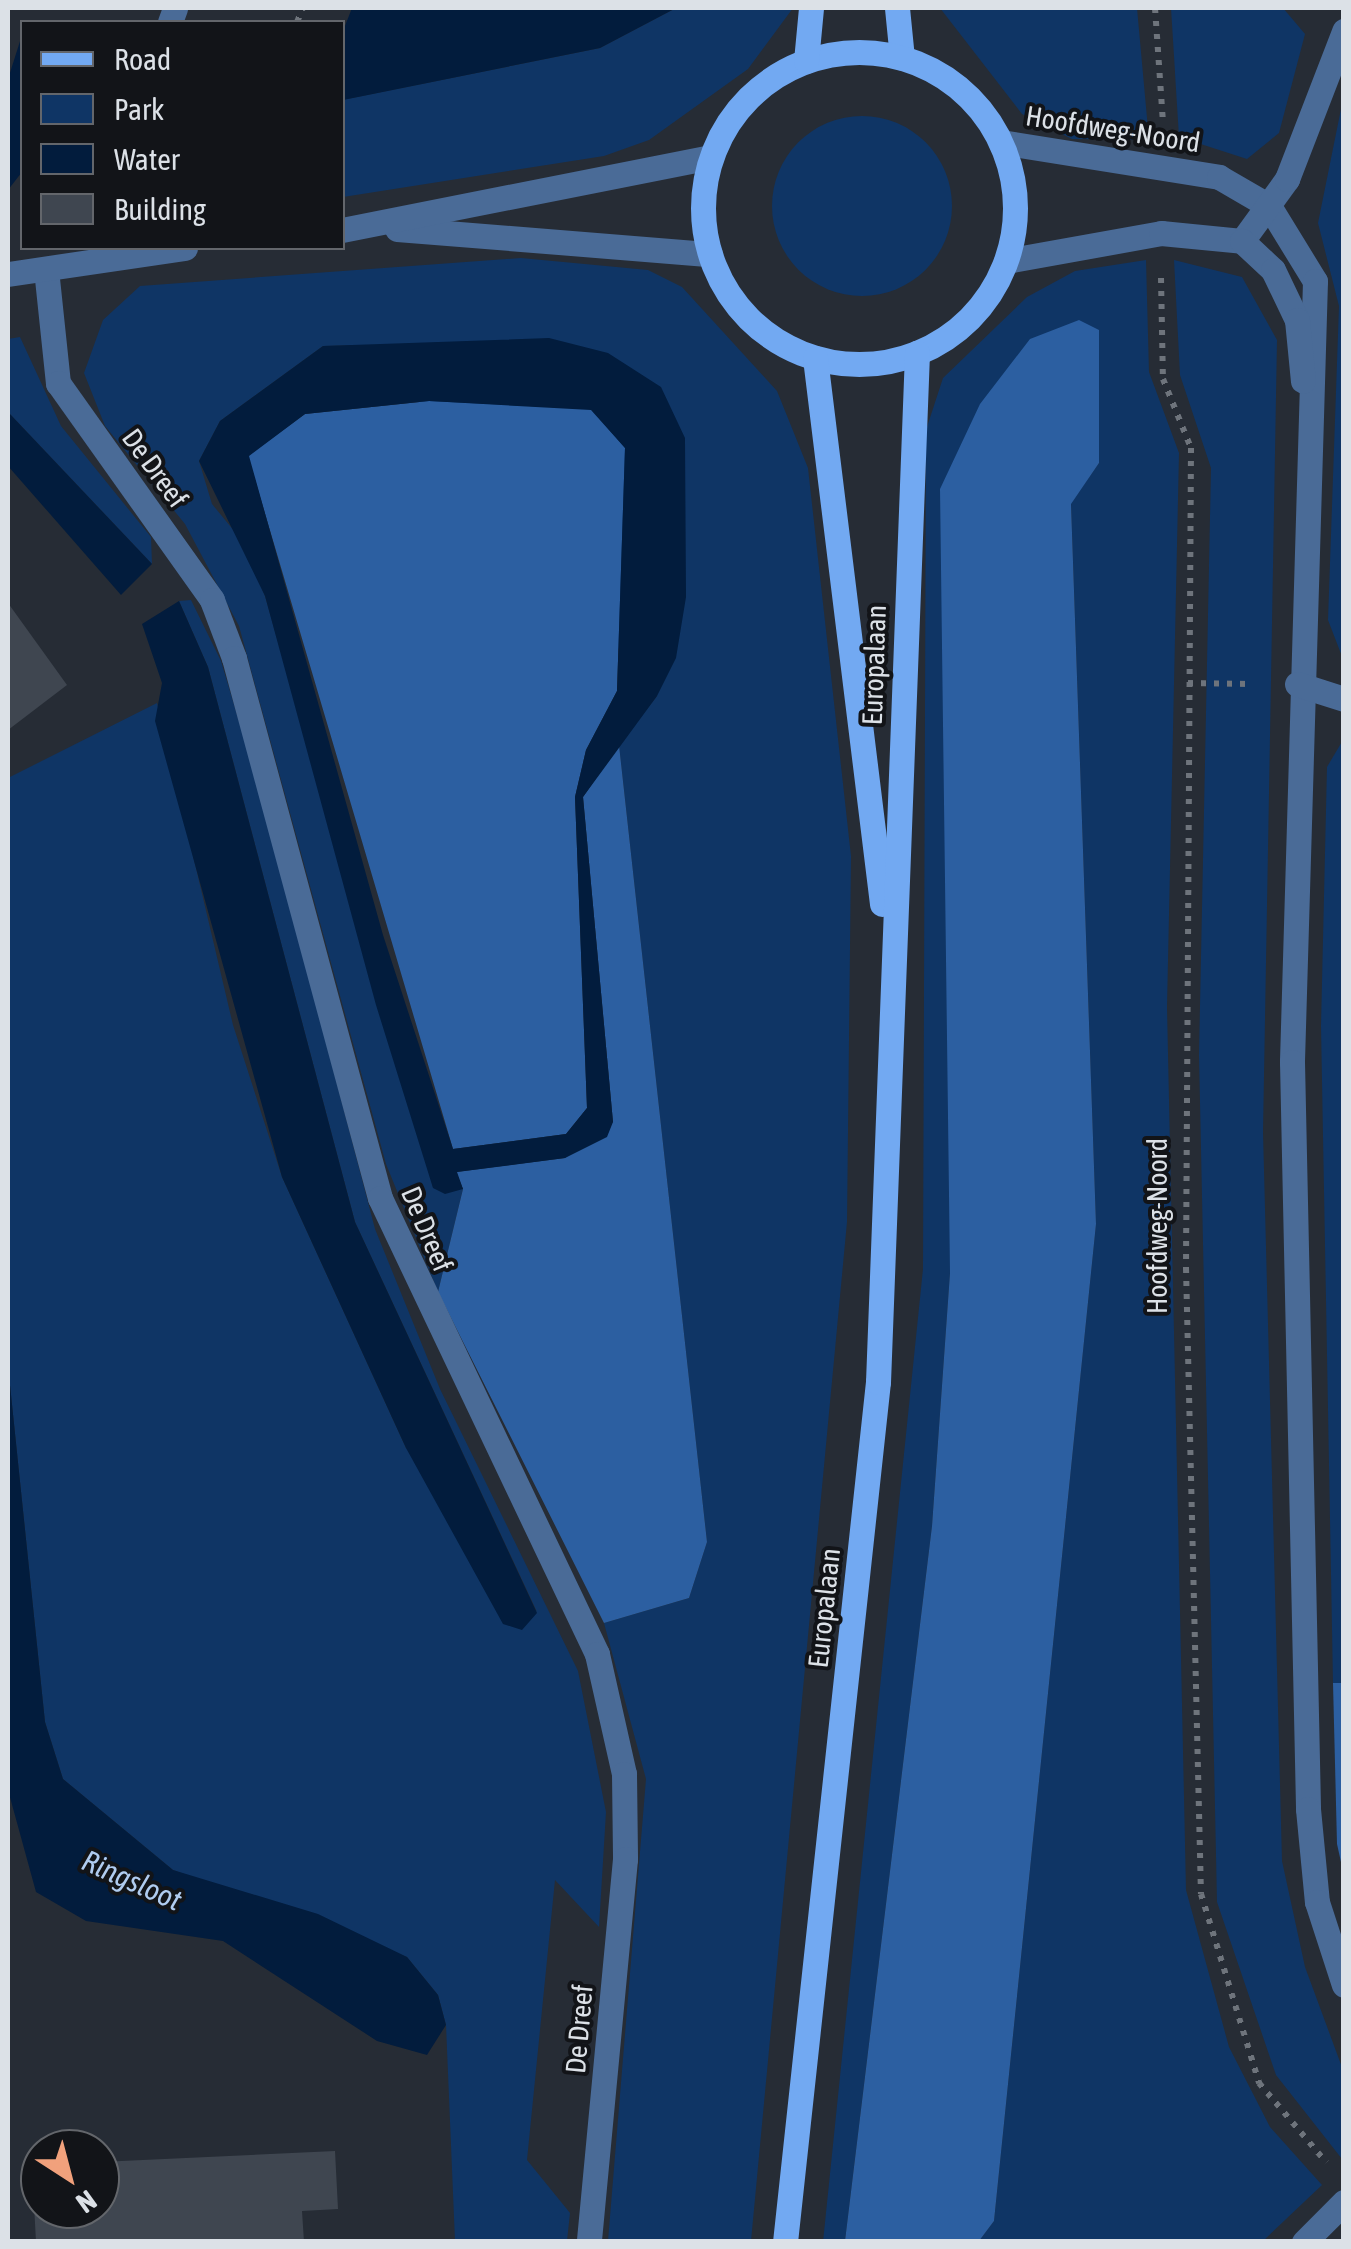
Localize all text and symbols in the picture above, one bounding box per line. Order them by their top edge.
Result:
legend [20,20,345,250]
text: Road [114,42,171,76]
text: Park [114,92,164,126]
street label: Hoofdweg-Noord [1023,99,1203,159]
text: Water [114,142,180,176]
text: Building [114,192,206,226]
street label: De Dreef [115,422,195,514]
street label: Europalaan [855,604,893,726]
street label: Hoofdweg-Noord [1140,1138,1174,1314]
street label: De Dreef [394,1181,460,1277]
street label: Europalaan [801,1546,847,1670]
water label: Ringsloot [76,1842,188,1918]
street label: De Dreef [558,1983,600,2075]
north arrow [20,2129,120,2229]
text: N [70,2184,103,2219]

